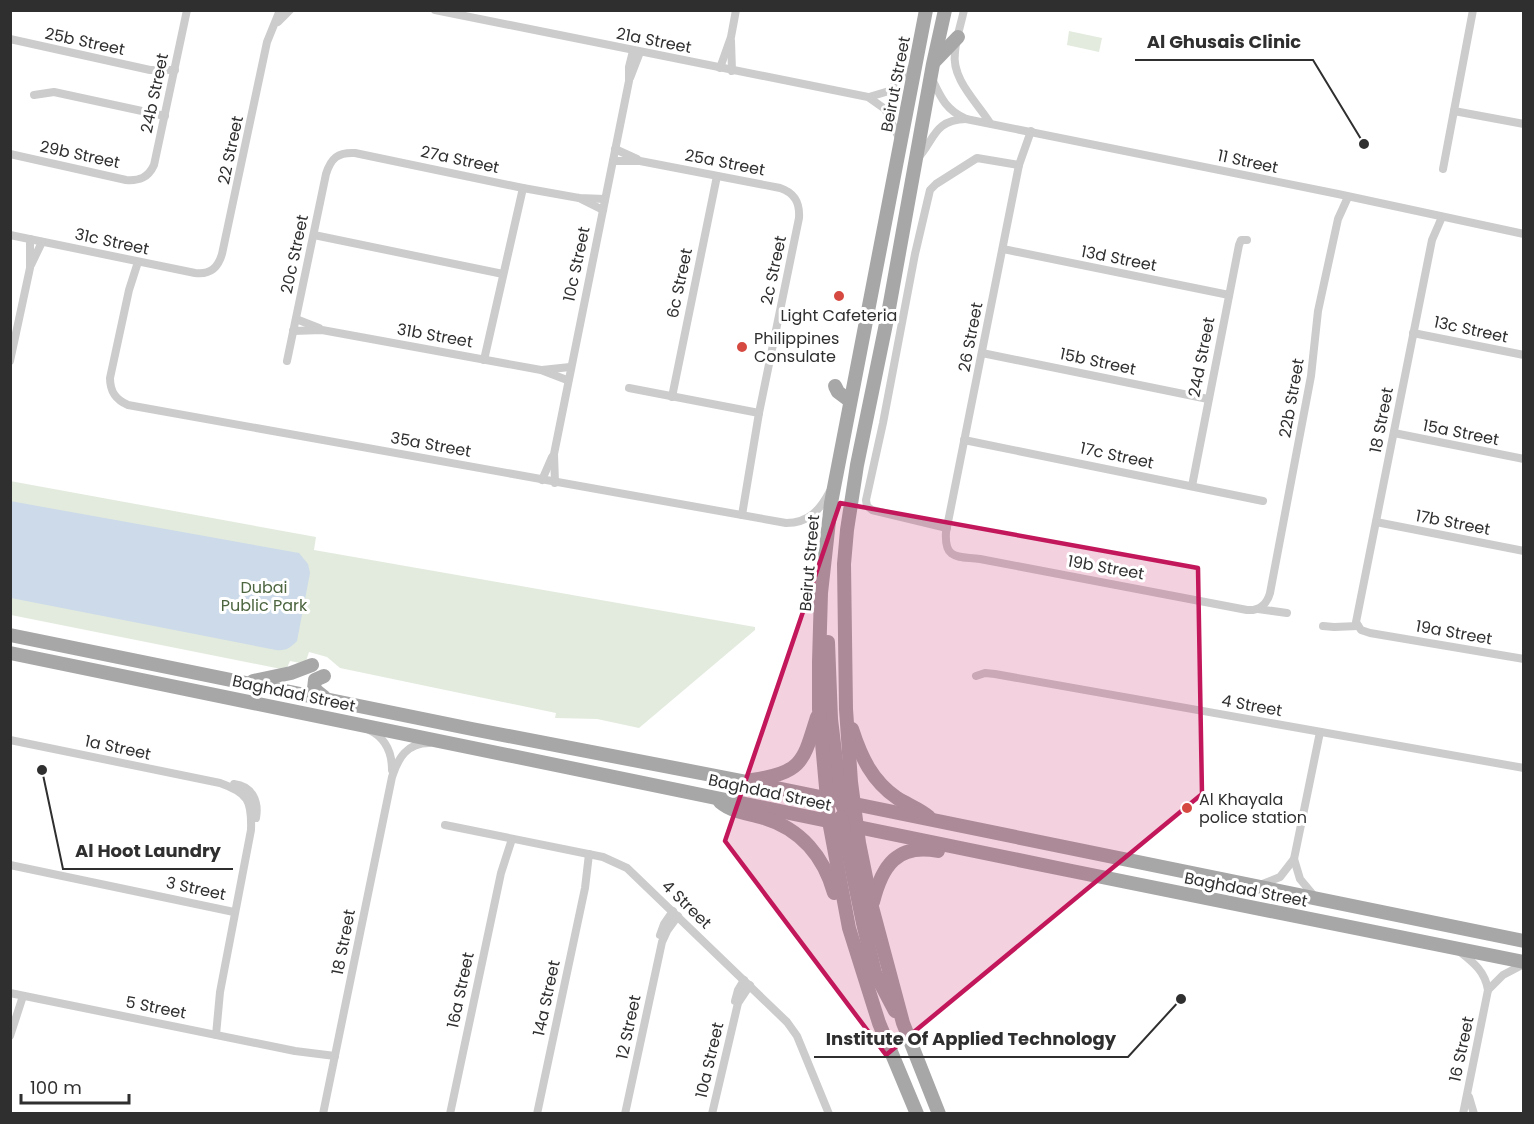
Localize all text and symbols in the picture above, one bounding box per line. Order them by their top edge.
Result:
street label: 25b Street [43,22,127,61]
street label: 21a Street [614,22,694,59]
callout: Al Ghusais Clinic [1135,24,1313,60]
text: Al Ghusais Clinic [1147,29,1301,54]
street label: Beirut Street [875,34,916,134]
street label: 24b Street [135,51,174,135]
street label: 22 Street [212,114,249,187]
street label: 29b Street [38,135,122,174]
street label: 27a Street [418,140,502,179]
street label: 25a Street [683,143,767,182]
street label: 11 Street [1215,144,1280,179]
street label: 20c Street [275,212,314,296]
street label: 31c Street [73,222,151,261]
street label: 10c Street [557,224,596,304]
street label: 2c Street [755,233,792,307]
street label: 13d Street [1079,240,1159,277]
street label: 6c Street [661,246,698,320]
marker: Light Cafeteria [832,289,846,303]
street label: 26 Street [952,300,989,374]
place label: Light Cafeteria [781,304,897,327]
street label: 13c Street [1432,310,1510,349]
street label: 24d Street [1182,315,1221,399]
street label: 31b Street [395,318,475,353]
place label: Philippines Consulate [754,327,839,368]
marker: Philippines Consulate [735,340,749,354]
street label: 15b Street [1058,342,1138,381]
street label: 22b Street [1273,356,1310,440]
street label: 18 Street [1364,385,1399,455]
street label: 15a Street [1421,414,1501,451]
street label: 35a Street [389,426,473,463]
street label: 17c Street [1078,436,1156,475]
street label: 17b Street [1414,504,1492,541]
street label: Beirut Street [794,514,825,612]
street label: 19b Street [1066,549,1146,586]
park label: Dubai Public Park [221,576,308,617]
street label: 19a Street [1414,614,1494,651]
street label: Baghdad Street [230,669,358,718]
street label: 4 Street [1220,689,1284,722]
street label: 1a Street [83,729,153,766]
street label: Baghdad Street [706,768,834,817]
place label: Al Khayala police station [1199,788,1307,829]
marker: Al Khayala police station [1180,801,1194,815]
callout: Al Hoot Laundry [63,833,233,869]
text: Al Hoot Laundry [75,838,222,863]
street label: Baghdad Street [1182,866,1310,913]
street label: 3 Street [164,871,228,906]
street label: 4 Street [657,875,717,934]
street label: 18 Street [326,907,361,977]
street label: 16a Street [441,950,480,1030]
street label: 14a Street [527,958,566,1038]
street label: 5 Street [124,990,188,1025]
street label: 12 Street [610,993,647,1062]
street label: 16 Street [1443,1014,1480,1084]
street label: 10a Street [690,1020,729,1100]
callout: Institute Of Applied Technology [814,1021,1128,1057]
text: Institute Of Applied Technology [826,1026,1117,1051]
scale bar [21,1067,129,1105]
text: 100 m [30,1075,82,1100]

